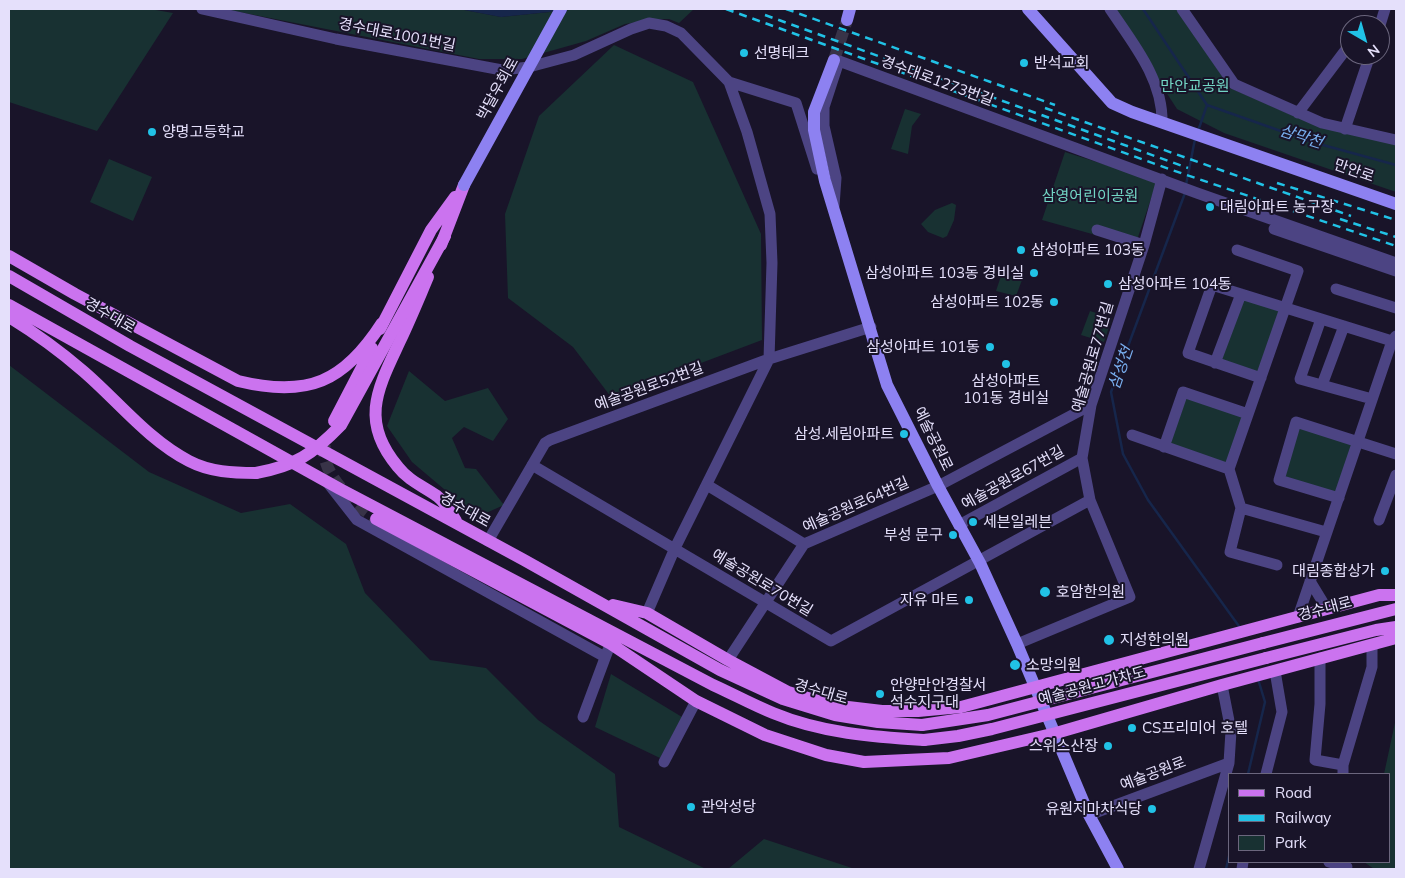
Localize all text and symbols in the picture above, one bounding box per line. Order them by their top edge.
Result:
street label: 경수대로1001번길 [337,15,457,55]
north arrow [1340,15,1390,65]
text: N [1364,41,1383,61]
place label: 선명테크 [754,44,809,62]
marker: 선명테크 [738,47,750,59]
street label: 경수대로1273번길 [878,52,996,110]
street label: 박달우회로 [473,54,523,124]
place label: 반석교회 [1034,54,1089,72]
marker: 반석교회 [1018,57,1030,69]
park label: 만안교공원 [1161,77,1229,95]
water label: 삼막천 [1277,121,1325,153]
place label: 양명고등학교 [162,123,245,141]
marker: 양명고등학교 [146,126,158,138]
street label: 만안로 [1331,156,1377,186]
park label: 삼영어린이공원 [1042,187,1138,205]
place label: 대림아파트 농구장 [1220,198,1334,216]
marker: 대림아파트 농구장 [1204,201,1216,213]
place label: 삼성아파트 103동 [1031,241,1145,259]
marker: 삼성아파트 103동 [1015,244,1027,256]
place label: 삼성아파트 103동 경비실 [865,264,1024,282]
marker: 삼성아파트 103동 경비실 [1028,267,1040,279]
place label: 삼성아파트 104동 [1118,275,1232,293]
marker: 삼성아파트 104동 [1102,278,1114,290]
place label: 삼성아파트 102동 [930,293,1044,311]
street label: 경수대로 [82,294,138,338]
marker: 삼성아파트 102동 [1048,296,1060,308]
street label: 예술공원로77번길 [1069,299,1117,415]
place label: 삼성아파트 101동 [866,338,980,356]
marker: 삼성아파트 101동 [984,341,996,353]
water label: 삼성천 [1105,344,1137,392]
marker: 삼성아파트 101동 경비실 [1000,358,1012,370]
street label: 예술공원로52번길 [592,359,706,415]
place label: 삼성아파트 101동 경비실 [963,372,1049,407]
street label: 예술공원로 [910,404,956,474]
place label: 삼성.세림아파트 [794,425,894,443]
marker: 삼성.세림아파트 [898,428,910,440]
street label: 예술공원로67번길 [959,442,1067,514]
street label: 예술공원로64번길 [800,473,912,537]
street label: 경수대로 [436,489,494,531]
place label: 세븐일레븐 [983,513,1052,531]
marker: 세븐일레븐 [967,516,979,528]
place label: 부성 문구 [884,526,943,544]
marker: 부성 문구 [947,529,959,541]
street label: 예술공원로70번길 [708,546,816,620]
place label: 대림종합상가 [1292,562,1375,580]
marker: 대림종합상가 [1379,565,1391,577]
place label: 호암한의원 [1056,583,1125,601]
marker: 호암한의원 [1038,585,1052,599]
place label: 자유 마트 [900,591,959,609]
street label: 경수대로 [1296,593,1354,625]
marker: 자유 마트 [963,594,975,606]
place label: 지성한의원 [1120,631,1189,649]
marker: 지성한의원 [1102,633,1116,647]
place label: 소망의원 [1026,656,1081,674]
marker: 소망의원 [1008,658,1022,672]
street label: 예술공원고가차도 [1036,663,1148,709]
street label: 경수대로 [792,676,850,708]
place label: 안양만안경찰서 석수지구대 [890,676,987,711]
marker: 안양만안경찰서 석수지구대 [874,688,886,700]
place label: CS프리미어 호텔 [1142,719,1248,737]
marker: CS프리미어 호텔 [1126,722,1138,734]
place label: 스위스산장 [1029,737,1098,755]
marker: 스위스산장 [1102,740,1114,752]
street label: 예술공원로 [1118,753,1188,795]
legend [1228,773,1390,863]
text: Road [1275,783,1312,802]
place label: 관악성당 [701,798,756,816]
place label: 유원지마차식당 [1045,800,1142,818]
marker: 관악성당 [685,801,697,813]
marker: 유원지마차식당 [1146,803,1158,815]
text: Railway [1275,808,1331,827]
text: Park [1275,833,1307,852]

